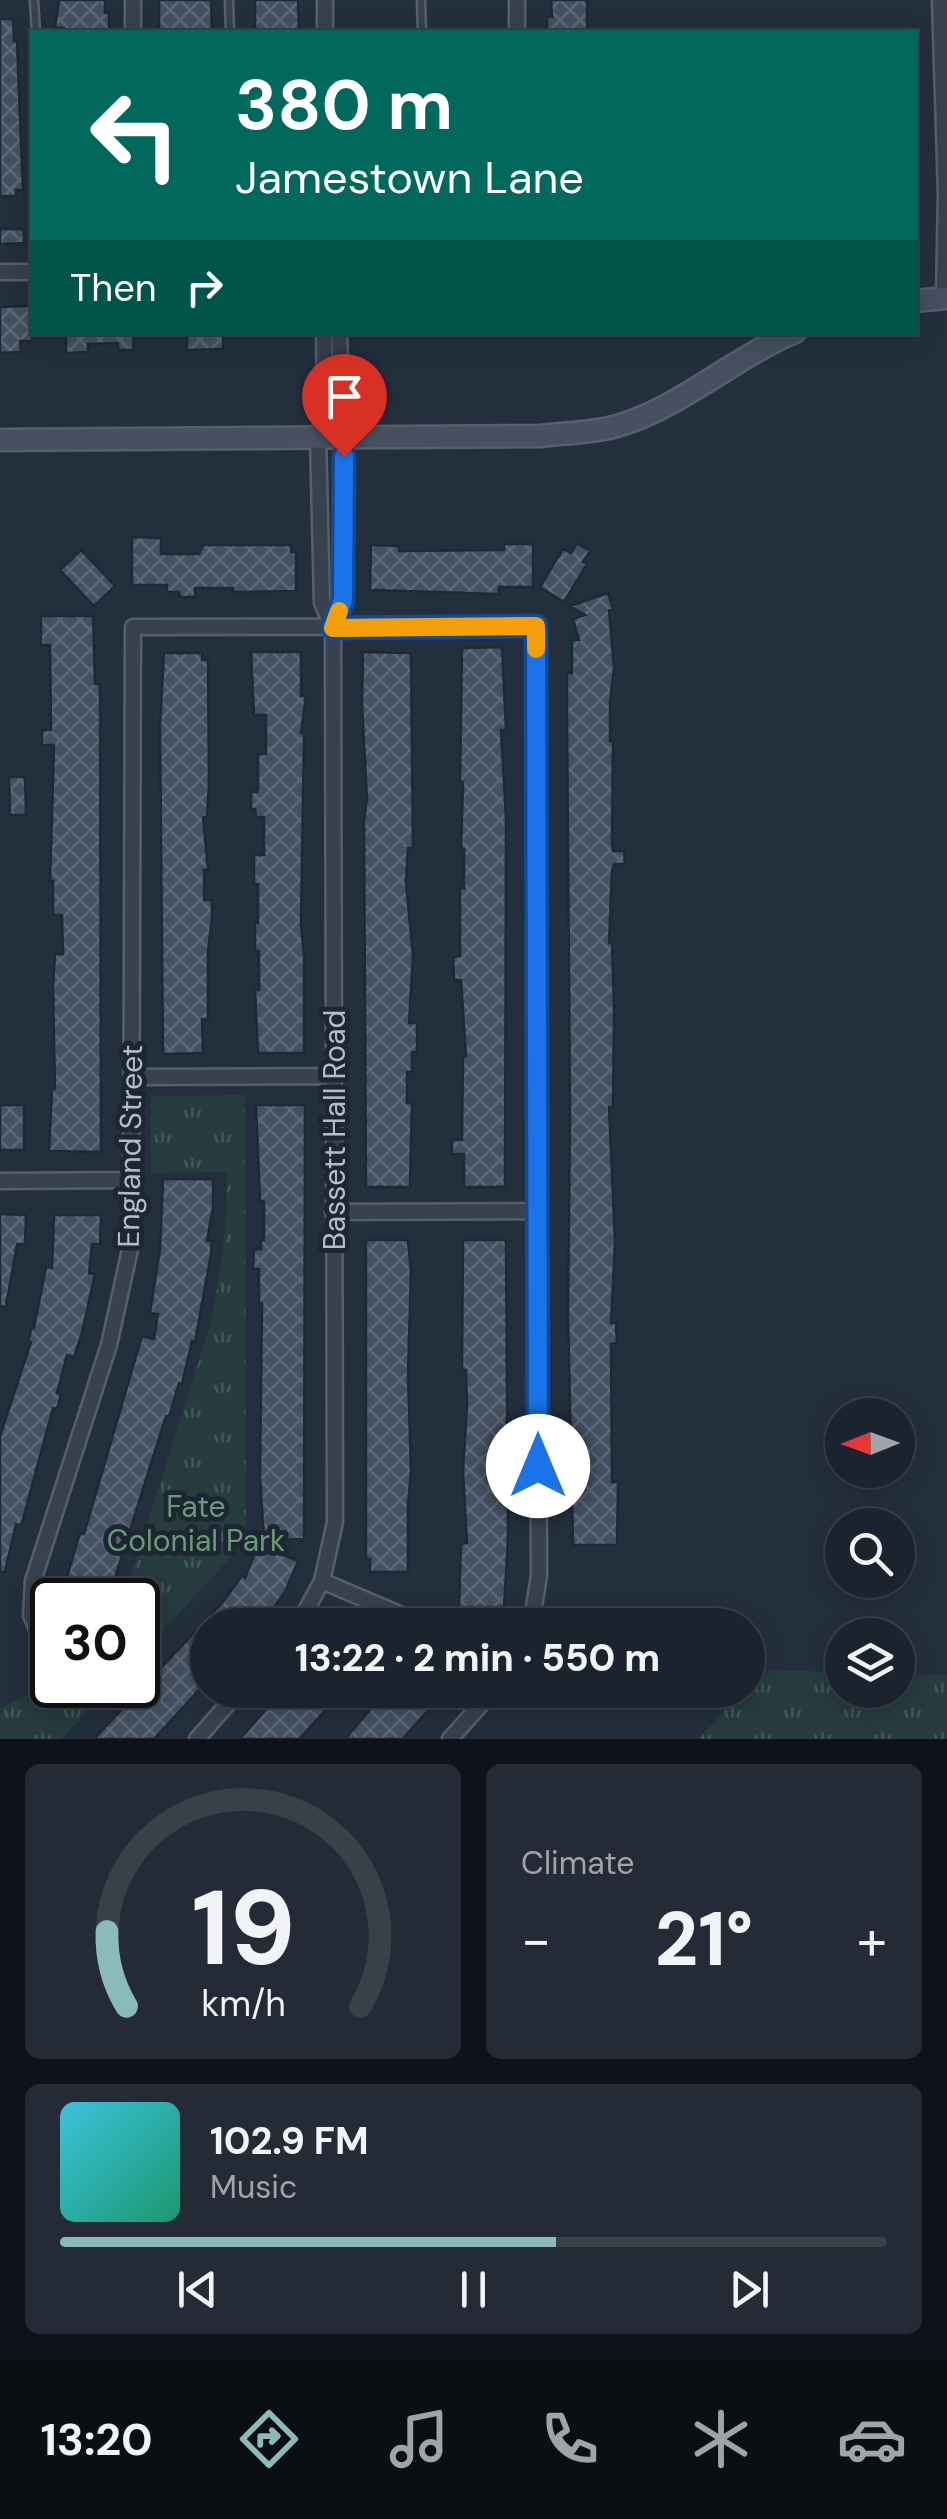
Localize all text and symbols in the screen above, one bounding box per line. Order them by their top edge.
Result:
text: 380 m [235,60,453,151]
icon: left [70,70,200,200]
text: Jamestown Lane [235,148,584,207]
icon: right [177,260,232,315]
text: Then [70,263,157,313]
pin [302,354,387,457]
icon: arrive [317,369,372,424]
street label: Bassett Hall Road [315,1010,354,1250]
street label: England Street [109,1044,151,1248]
north arrow [825,1398,915,1488]
map controls [825,1398,915,1708]
position arrow [486,1414,590,1518]
park label: Fate Colonial Park [107,1487,285,1560]
button: search [825,1508,915,1598]
speed limit sign: 30 [30,1578,160,1708]
button: layers [825,1618,915,1708]
text: 13:22 · 2 min · 550 m [295,1633,660,1683]
text: Climate [521,1842,635,1884]
text: 19 [191,1861,295,1996]
text: 21° [655,1891,753,1988]
text: − [521,1904,551,1976]
text: + [857,1904,887,1976]
text: km/h [201,1981,285,2027]
text: 102.9 FM [210,2116,369,2166]
text: Music [210,2166,297,2208]
icon: previous [170,2262,225,2317]
icon: pause [446,2262,501,2317]
icon: next [722,2262,777,2317]
icon: directions [234,2404,304,2474]
icon: music [384,2404,454,2474]
icon: phone [535,2404,605,2474]
icon: climate [686,2404,756,2474]
icon: car [837,2404,907,2474]
text: 13:20 [40,2410,153,2469]

